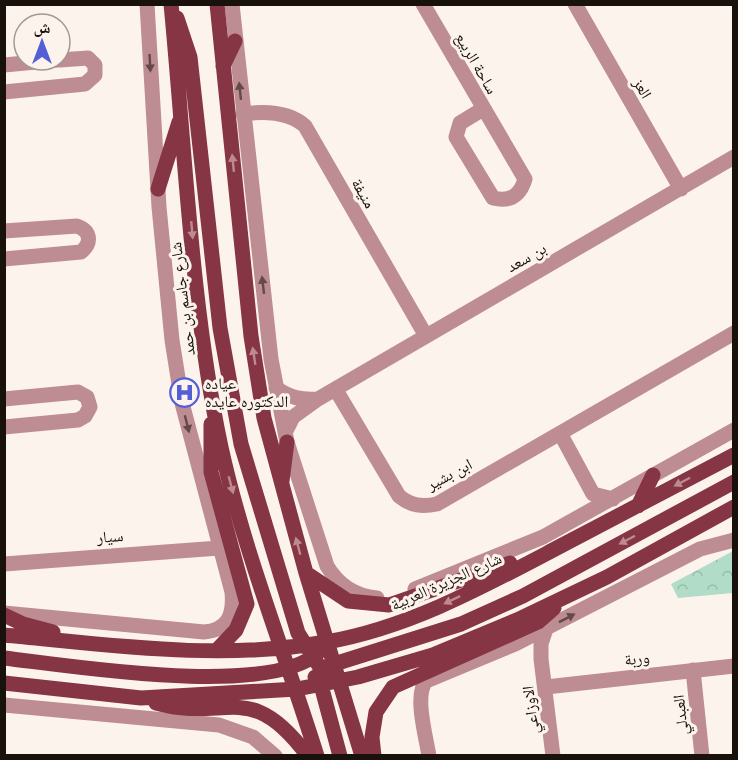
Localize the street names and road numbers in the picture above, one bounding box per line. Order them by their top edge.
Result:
street label: ساحة الربيع [451,29,502,98]
street label: العز [629,74,656,102]
street label: منيفة [348,175,380,211]
street label: بن سعد [503,239,550,277]
street label: شارع جاسم بن حمد [166,241,200,357]
street label: ابن بشير [422,455,476,496]
street label: سيار [95,526,124,547]
street label: شارع الجزيرة العربية [388,549,505,615]
street label: وربة [623,648,651,669]
street label: الاوزاعي [518,684,546,735]
street label: العبدلي [669,694,695,736]

